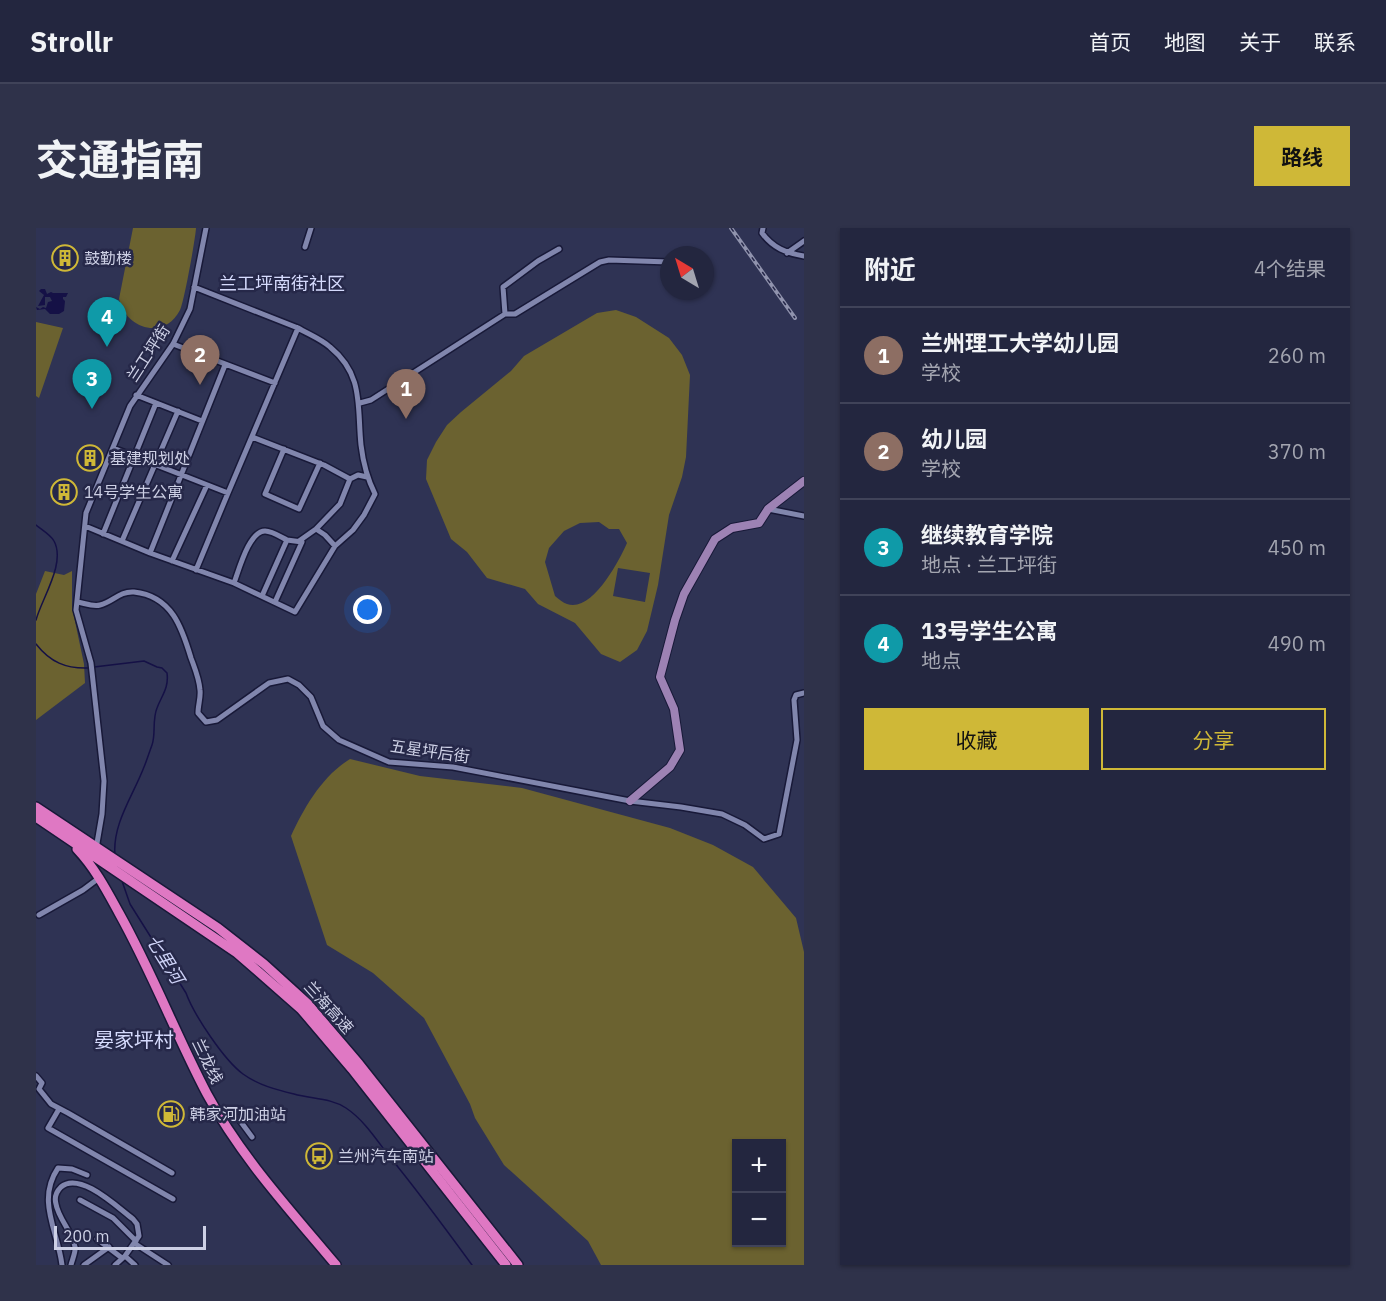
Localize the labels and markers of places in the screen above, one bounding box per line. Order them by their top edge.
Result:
building icon: 鼓勤楼 [50,243,80,273]
place label: 鼓勤楼 [84,248,132,268]
pin: 4 [88,298,126,347]
pin: 2 [180,336,220,385]
pin: 3 [72,360,112,409]
pin: 1 [386,370,425,419]
building icon: 基建规划处 [75,443,105,473]
place label: 基建规划处 [110,448,190,468]
building icon: 14号学生公寓 [49,477,79,507]
place label: 14号学生公寓 [84,482,183,502]
fuel station icon: 韩家河加油站 [156,1099,186,1129]
place label: 韩家河加油站 [190,1104,286,1124]
bus stop icon: 兰州汽车南站 [304,1141,334,1171]
place label: 兰州汽车南站 [338,1146,434,1166]

